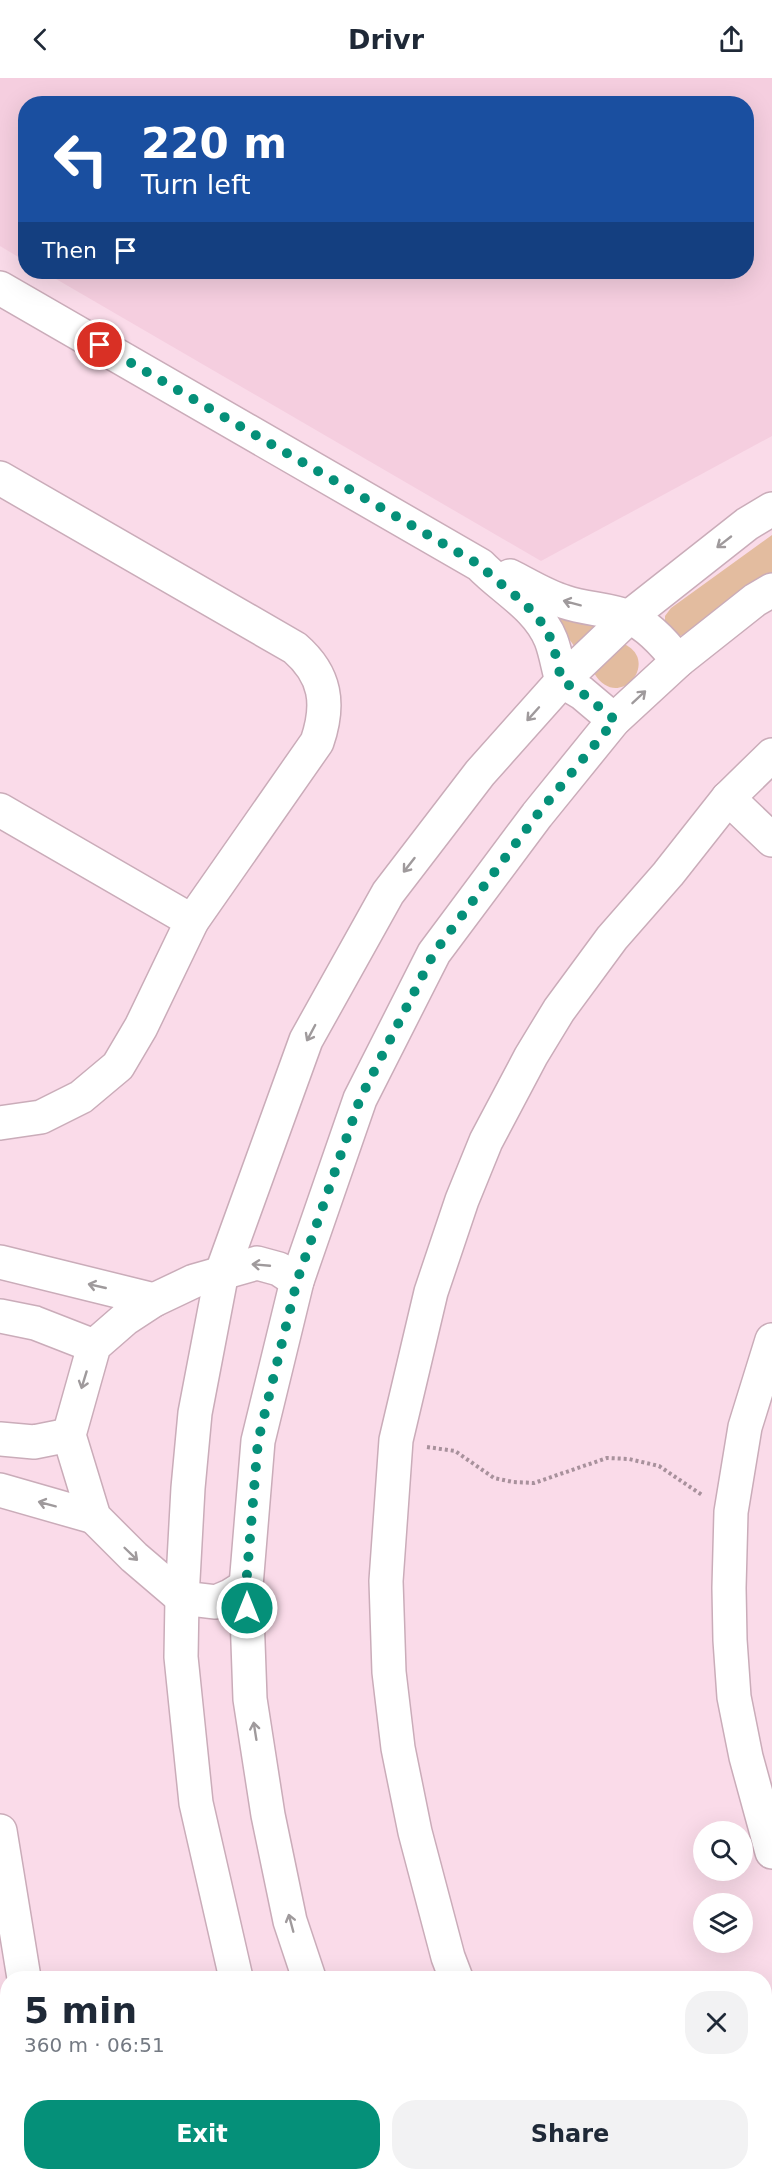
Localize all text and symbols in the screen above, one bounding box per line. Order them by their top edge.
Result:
icon: back [24,23,57,56]
icon: share [715,23,748,56]
text: Drivr [348,24,424,55]
text: 220 m [141,119,287,168]
icon: left [42,120,120,198]
text: Turn left [141,169,251,200]
icon: arrive [109,234,142,267]
text: Then [42,238,97,263]
pin [74,319,125,370]
icon: arrive [83,328,116,361]
one-way arrow [716,536,732,549]
one-way arrow [563,597,582,609]
one-way arrow [631,690,646,704]
one-way arrow [526,707,540,722]
one-way arrow [403,857,416,873]
one-way arrow [304,1024,316,1042]
one-way arrow [252,1259,272,1270]
one-way arrow [88,1280,107,1292]
one-way arrow [78,1370,89,1389]
one-way arrow [38,1498,57,1510]
one-way arrow [124,1547,139,1561]
position arrow [215,1576,279,1640]
one-way arrow [249,1722,260,1742]
map controls [693,1821,753,1953]
button: search [693,1821,753,1881]
button: layers [693,1893,753,1953]
one-way arrow [285,1913,297,1932]
text: 5 min [24,1990,137,2031]
button: close [685,1991,748,2054]
text: 360 m · 06:51 [24,2033,165,2057]
button: Exit [24,2100,380,2169]
button: Share [392,2100,748,2169]

